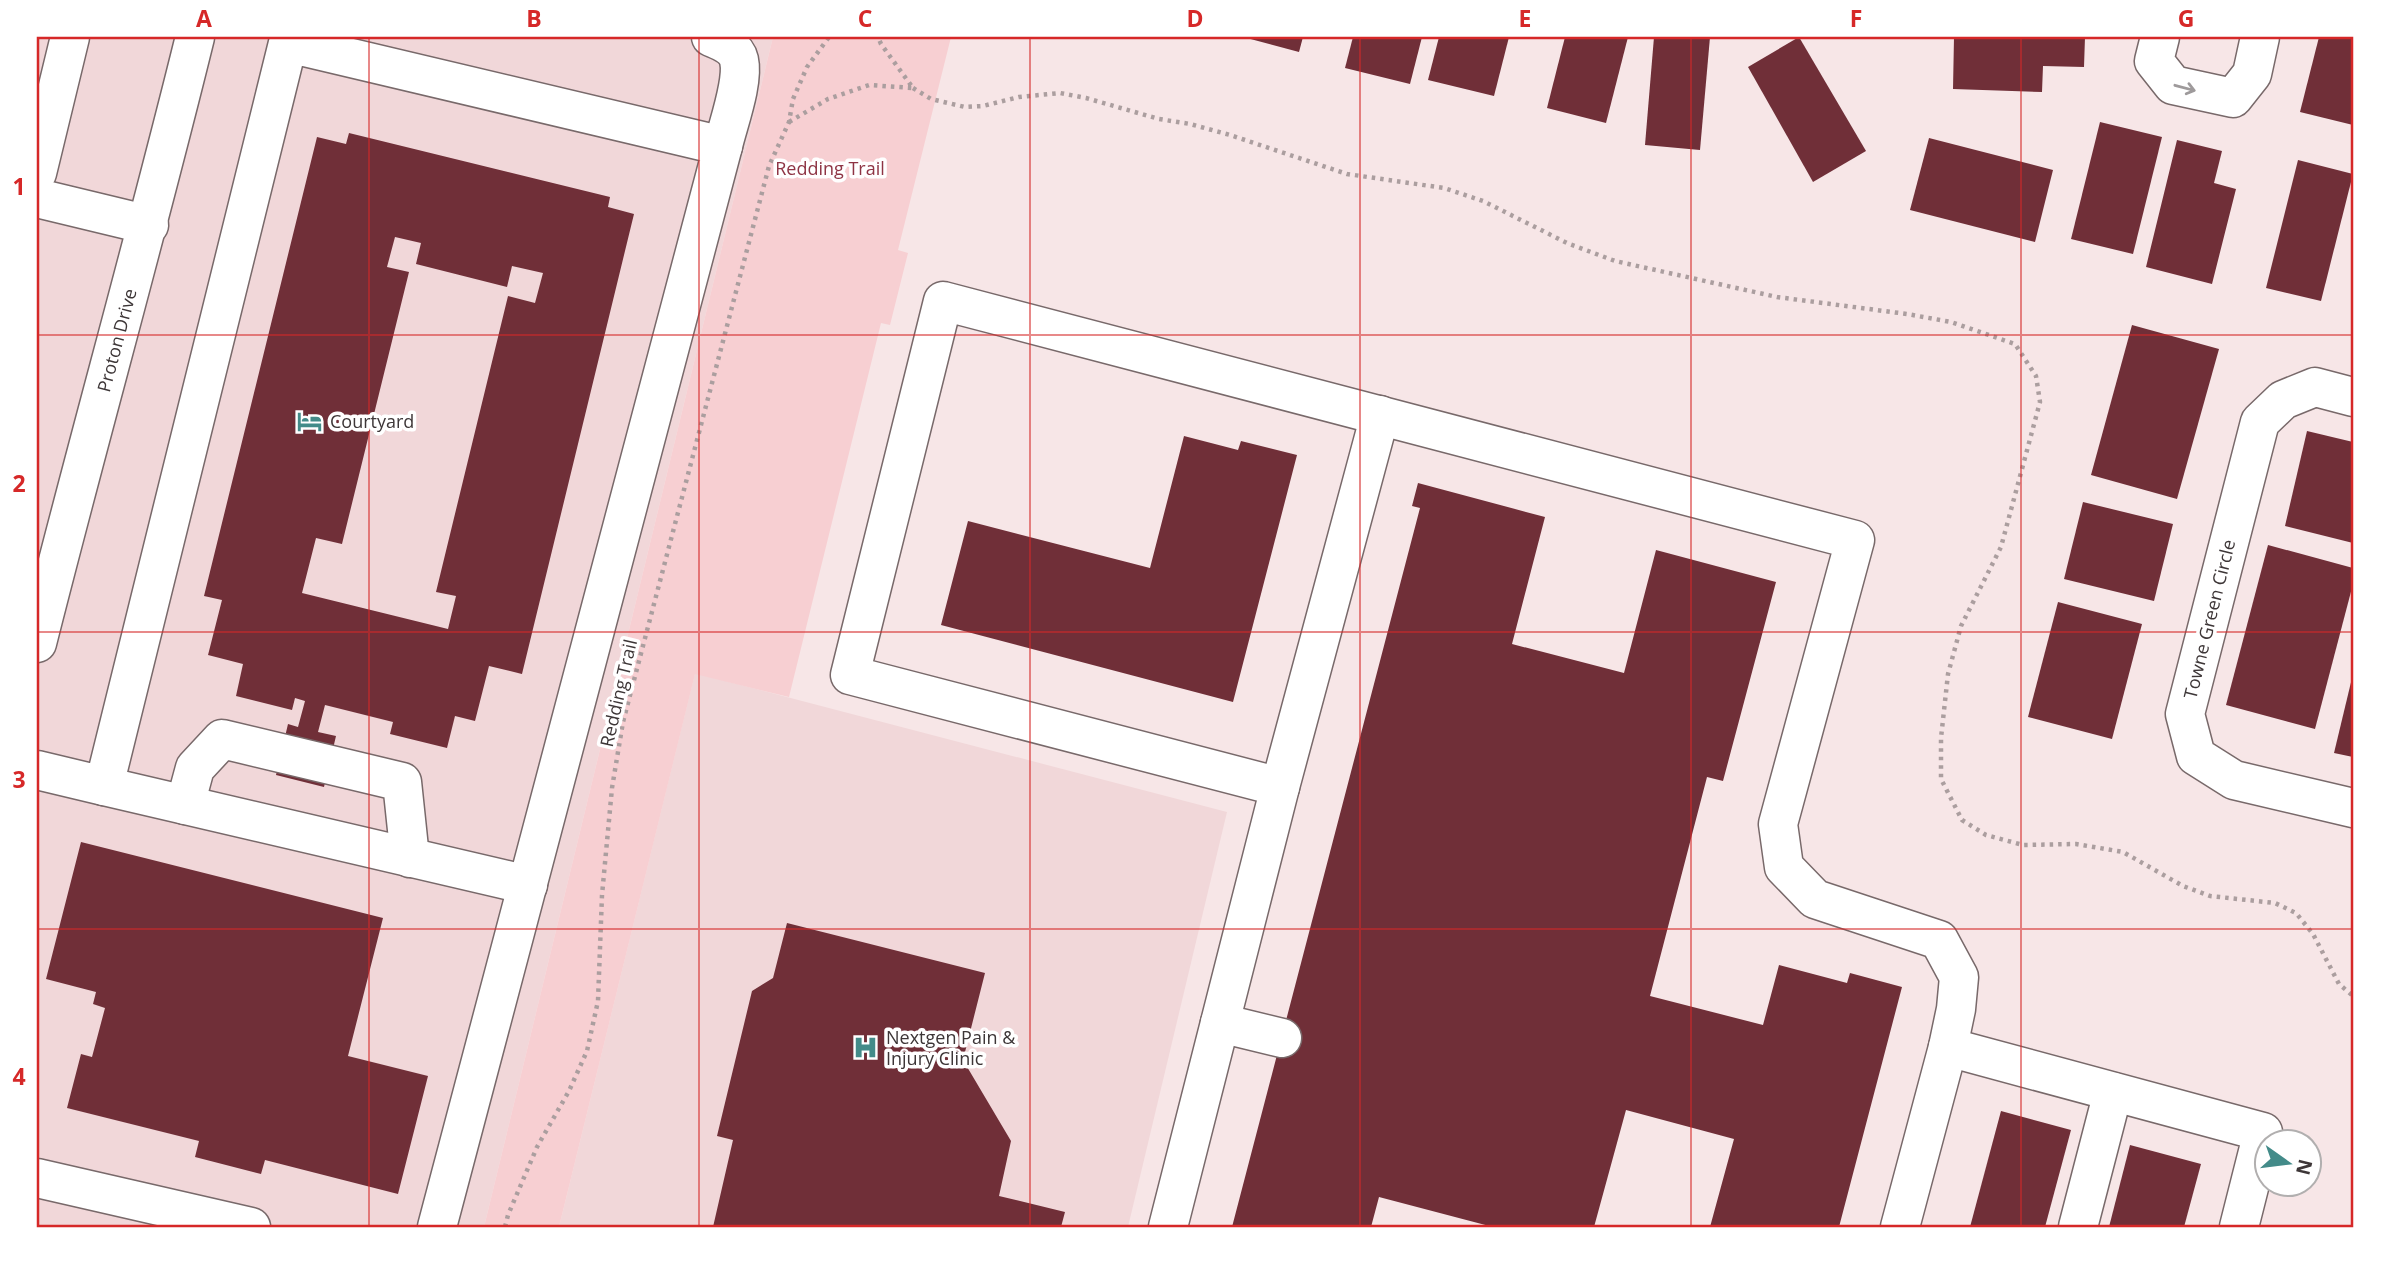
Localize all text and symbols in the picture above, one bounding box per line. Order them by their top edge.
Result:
text: A [196,2,212,34]
text: B [526,2,542,34]
text: C [858,2,872,34]
text: D [1186,2,1204,34]
text: E [1519,2,1531,34]
text: F [1850,2,1862,34]
text: G [2178,2,2194,34]
one-way arrow [2173,82,2196,95]
park label: Redding Trail [775,156,885,180]
text: 1 [12,170,26,202]
street label: Proton Drive [91,286,142,395]
hotel icon: Courtyard [296,407,324,435]
place label: Courtyard [330,409,414,433]
text: 2 [12,467,26,499]
street label: Towne Green Circle [2178,537,2240,701]
street label: Redding Trail [594,637,642,749]
text: 3 [12,763,26,795]
place label: Nextgen Pain & Injury Clinic [886,1025,1016,1070]
hospital icon: Nextgen Pain & Injury Clinic [852,1033,880,1061]
text: 4 [12,1060,26,1092]
north arrow [2254,1128,2324,1198]
text: N [2290,1156,2319,1178]

